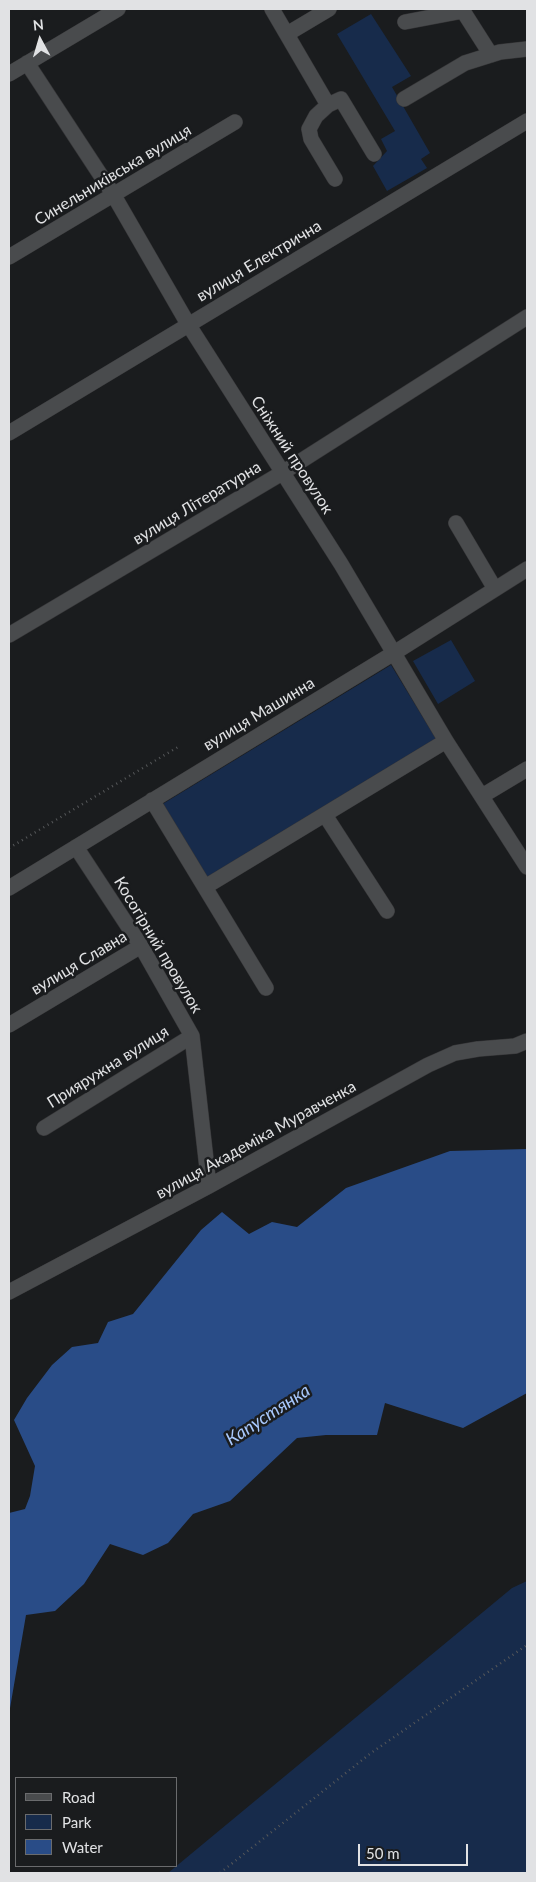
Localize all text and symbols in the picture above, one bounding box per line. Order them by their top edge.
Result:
north arrow [15,15,65,65]
text: N [32,16,45,34]
street label: Синельниківська вулиця [31,121,195,229]
street label: вулиця Електрична [193,216,325,306]
street label: Сніжний провулок [247,392,337,518]
street label: вулиця Літературна [129,457,265,549]
street label: вулиця Машинна [200,673,318,755]
street label: Косогірний провулок [110,873,206,1017]
street label: вулиця Славна [28,927,130,999]
street label: Прияружна вулиця [44,1022,172,1112]
street label: вулиця Академіка Муравченка [153,1077,359,1203]
water label: Капустянка [222,1380,314,1450]
legend [15,1777,178,1867]
text: Road [62,1788,95,1806]
text: Park [62,1813,91,1831]
scale bar [361,1834,471,1866]
text: Water [62,1838,103,1856]
text: 50 m [366,1844,400,1862]

